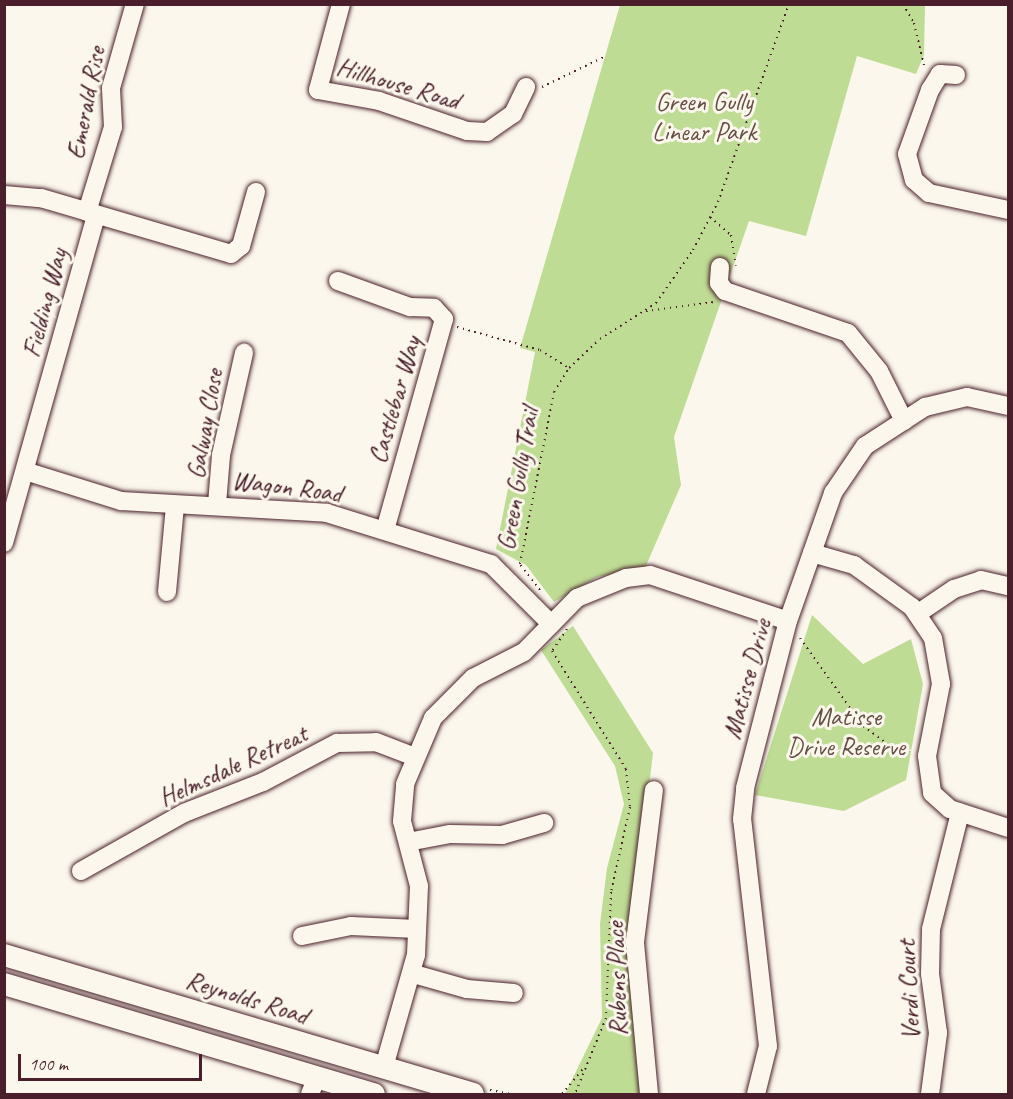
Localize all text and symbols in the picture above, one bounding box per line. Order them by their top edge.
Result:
street label: Emerald Rise [60,44,112,162]
street label: Hillhouse Road [333,52,463,116]
park label: Green Gully Linear Park [652,86,756,148]
street label: Fielding Way [16,246,74,360]
street label: Castlebar Way [362,333,428,467]
street label: Galway Close [180,367,230,481]
street label: Green Gully Trail [490,406,546,552]
street label: Wagon Road [231,465,343,509]
street label: Matisse Drive [716,616,778,742]
park label: Matisse Drive Reserve [787,701,905,762]
street label: Helmsdale Retreat [154,718,312,814]
street label: Rubens Place [599,921,635,1037]
street label: Verdi Court [891,939,927,1041]
street label: Reynolds Road [183,965,311,1031]
scale bar [21,1042,206,1080]
text: 100 m [29,1053,68,1075]

